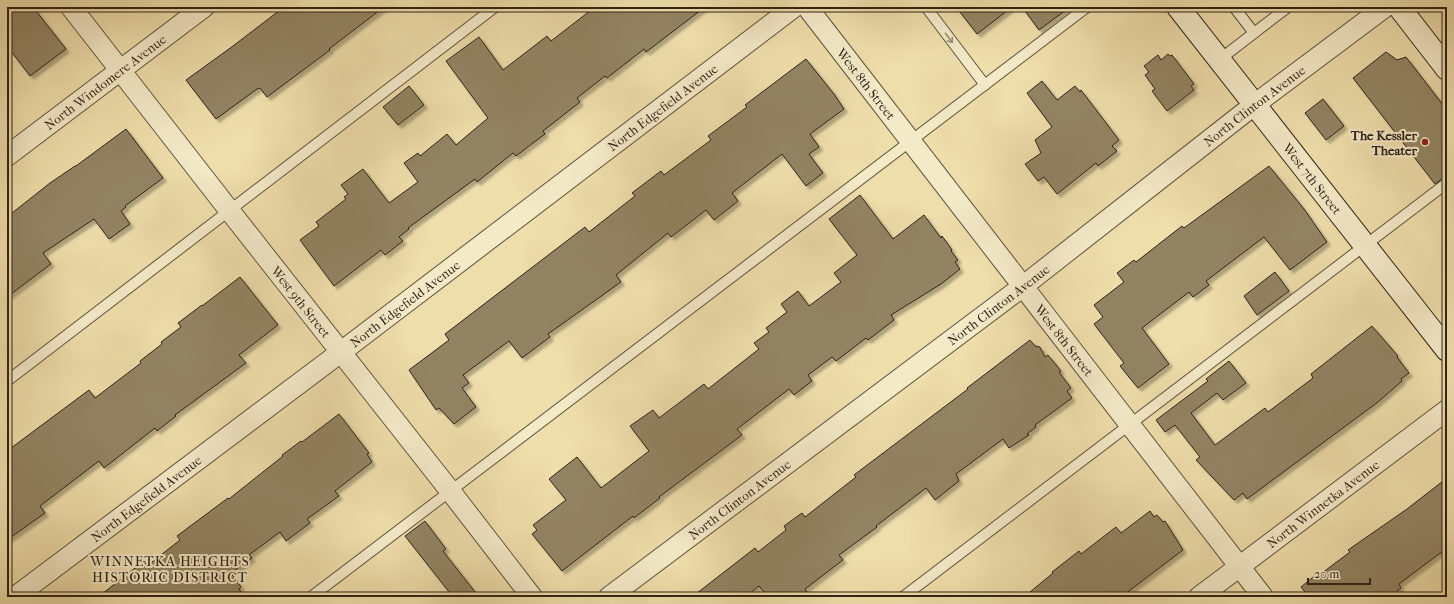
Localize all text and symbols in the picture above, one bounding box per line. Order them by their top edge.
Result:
street label: North Windomere Avenue [42,31,169,133]
one-way arrow [945,32,953,43]
street label: West 8th Street [833,45,898,123]
street label: North Edgefield Avenue [605,61,721,154]
street label: North Clinton Avenue [1201,62,1309,150]
place label: The Kessler Theater [1350,128,1417,158]
marker: The Kessler Theater [1420,137,1430,147]
street label: West 7th Street [1279,140,1345,218]
street label: North Edgefield Avenue [347,257,463,350]
street label: North Clinton Avenue [945,261,1053,348]
street label: West 9th Street [268,263,334,341]
street label: West 8th Street [1031,301,1097,379]
street label: North Edgefield Avenue [88,452,205,545]
street label: North Clinton Avenue [686,456,794,543]
street label: North Winnetka Avenue [1264,457,1383,551]
district label: WINNETKA HEIGHTS HISTORIC DISTRICT [89,553,250,586]
scale bar [1308,560,1370,586]
text: 20 m [1314,567,1339,581]

